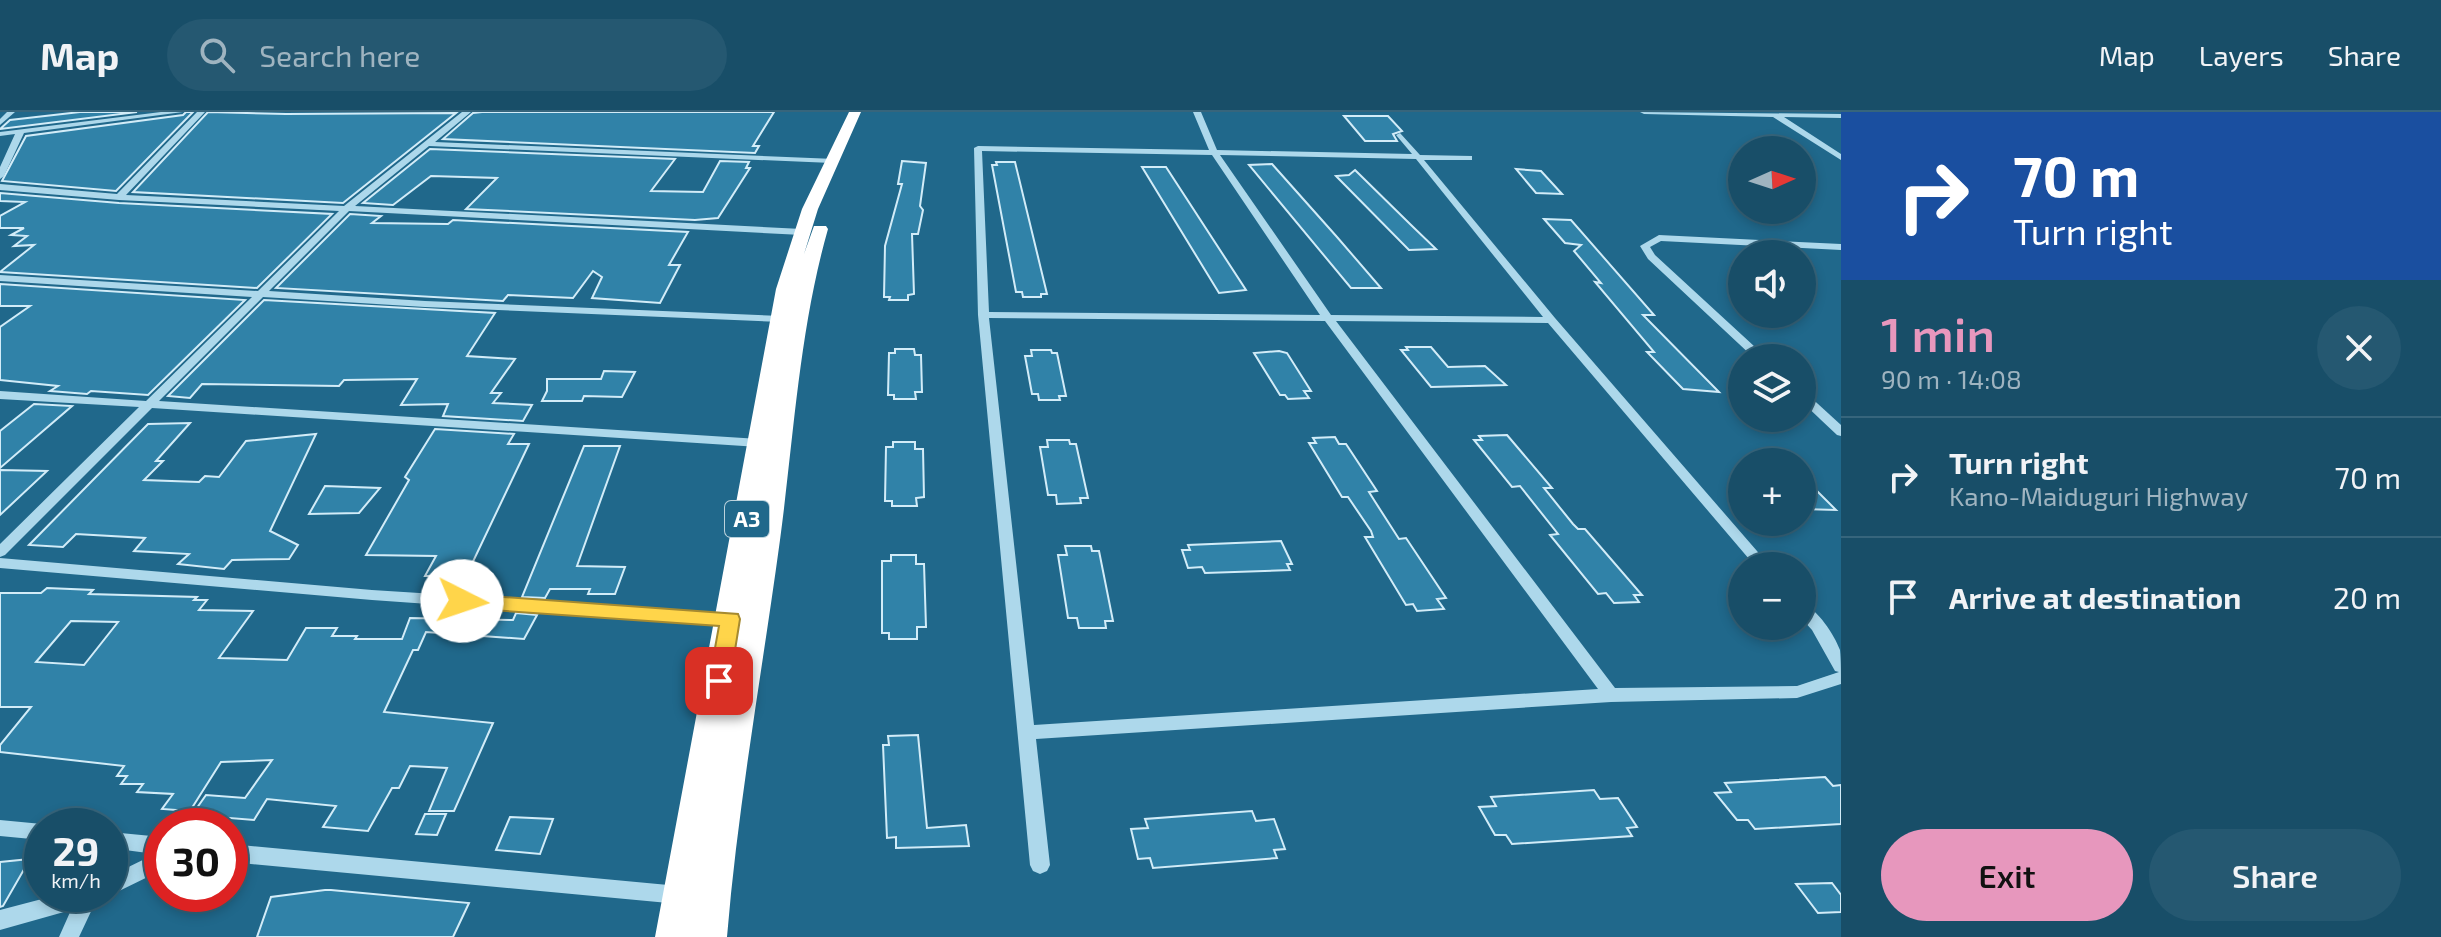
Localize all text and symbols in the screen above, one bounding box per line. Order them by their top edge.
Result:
search box [167,19,727,91]
text: Map [40,32,119,78]
icon: search [195,33,239,77]
text: Search here [259,37,420,73]
text: Map [2099,38,2155,72]
text: Layers [2199,38,2284,72]
text: Share [2328,38,2401,72]
north arrow [1728,136,1816,224]
map controls [1728,136,1816,640]
text: 70 m [2013,141,2139,208]
icon: right [1881,144,1985,248]
text: Turn right [2013,209,2173,252]
button: sound [1728,240,1816,328]
text: 1 min [1881,304,1995,362]
button: close [2317,306,2401,390]
button: layers [1728,344,1816,432]
text: 90 m · 14:08 [1881,363,2022,394]
text: Turn right [1949,444,2089,480]
button: + [1728,448,1816,536]
icon: right [1881,455,1925,499]
text: 70 m [2335,459,2401,495]
text: Kano-Maiduguri Highway [1949,480,2248,511]
road number: A3 [725,501,769,537]
button: − [1728,552,1816,640]
position arrow [420,559,504,643]
icon: arrive [1881,575,1925,619]
text: Arrive at destination [1949,579,2241,615]
text: 20 m [2333,579,2401,615]
pin [685,647,753,715]
icon: arrive [697,659,741,703]
speed limit sign: 30 [144,808,248,912]
text: 29 [53,826,99,874]
button: Exit [1881,829,2133,921]
button: Share [2149,829,2401,921]
text: km/h [51,868,101,892]

